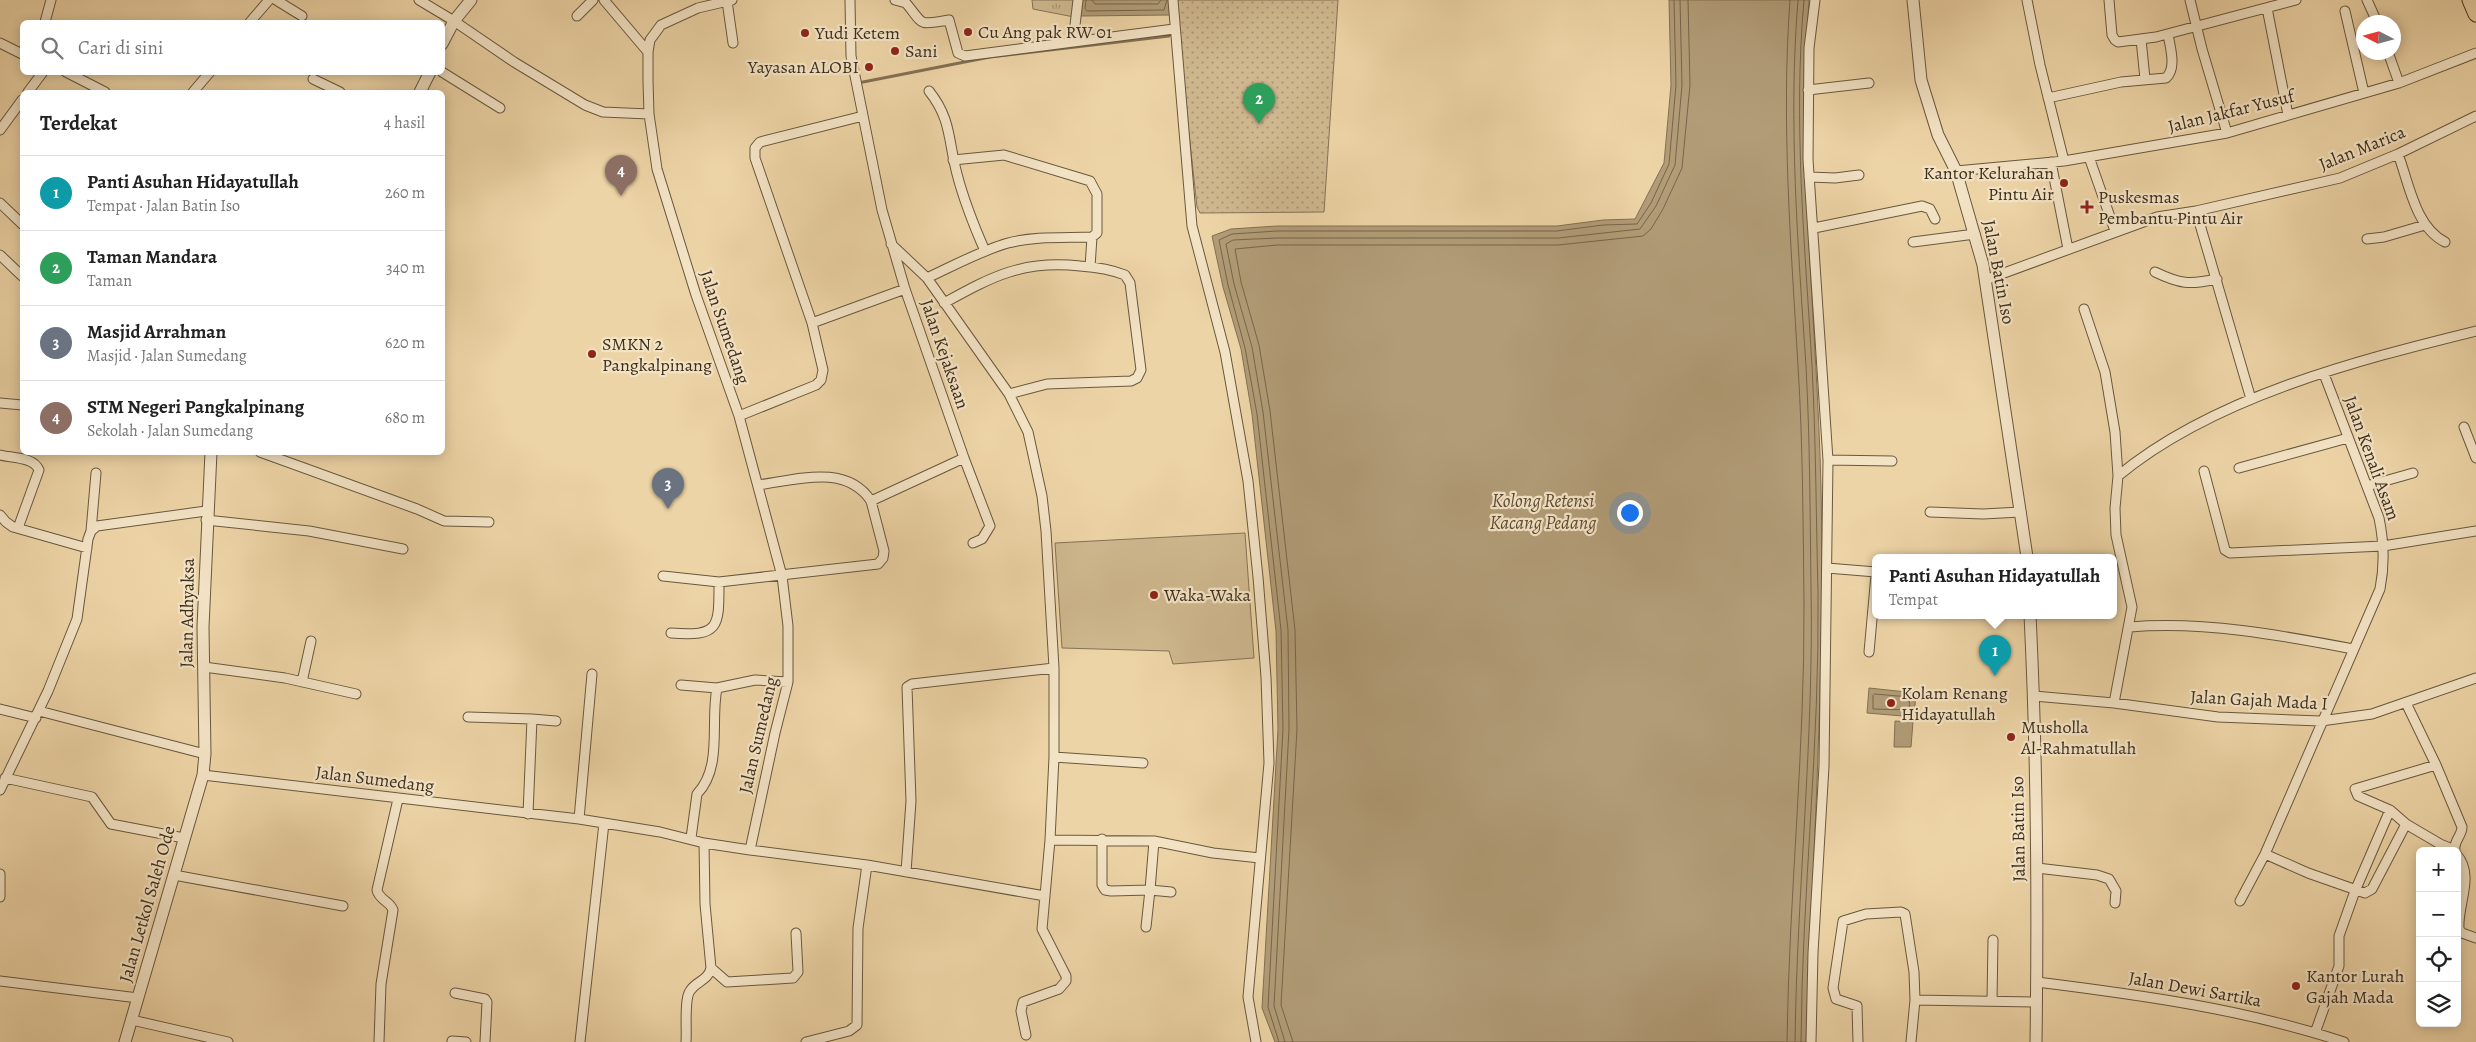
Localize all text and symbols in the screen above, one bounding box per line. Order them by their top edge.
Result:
north arrow [2356,15,2401,60]
search box [20,20,445,75]
place label: Cu Ang pak RW 01 [978,20,1112,44]
place label: Yudi Ketem [814,21,900,45]
marker: Cu Ang pak RW 01 [962,26,974,38]
marker: Yudi Ketem [799,27,811,39]
icon: search [38,34,66,62]
text: Cari di sini [78,35,163,61]
place label: Sani [905,39,938,63]
marker: Sani [889,45,901,57]
place label: Yayasan ALOBI [747,55,859,79]
marker: Yayasan ALOBI [863,61,875,73]
pin: 2 [1243,83,1275,124]
street label: Jalan Jakfar Yusuf [2165,83,2299,138]
text: Terdekat [40,109,118,137]
text: 4 hasil [384,112,425,134]
street label: Jalan Marica [2315,120,2409,176]
pin: 4 [605,155,637,196]
place label: Kantor Kelurahan Pintu Air [1923,161,2054,206]
text: Panti Asuhan Hidayatullah [87,169,299,195]
marker: Kantor Kelurahan Pintu Air [2058,177,2070,189]
text: 1 [53,182,59,204]
text: 260 m [385,182,425,204]
place label: Puskesmas Pembantu Pintu Air [2098,185,2243,230]
text: Tempat · Jalan Batin Iso [87,195,240,217]
marker: Puskesmas Pembantu Pintu Air [2080,200,2094,214]
street label: Jalan Batin Iso [1977,218,2021,326]
text: Taman Mandara [87,244,217,270]
text: 2 [52,257,60,279]
text: 340 m [386,257,425,279]
street label: Jalan Sumedang [694,267,756,387]
text: Taman [87,270,132,292]
street label: Jalan Kejaksaan [915,296,975,412]
text: Masjid Arrahman [87,319,226,345]
text: 3 [53,332,59,354]
text: 620 m [385,332,425,354]
place label: SMKN 2 Pangkalpinang [602,332,712,377]
text: Masjid · Jalan Sumedang [87,345,247,367]
marker: SMKN 2 Pangkalpinang [586,348,598,360]
street label: Jalan Kenali Asam [2338,392,2406,524]
text: STM Negeri Pangkalpinang [87,394,304,420]
text: 4 [52,407,60,429]
text: 680 m [385,407,425,429]
text: Sekolah · Jalan Sumedang [87,420,253,442]
pin: 3 [652,468,684,509]
water label: Kolong Retensi Kacang Pedang [1489,488,1597,536]
your location [1617,500,1643,526]
popup [1872,554,2117,619]
street label: Jalan Adhyaksa [174,557,200,668]
text: Panti Asuhan Hidayatullah [1889,563,2100,589]
place label: Waka-Waka [1163,583,1251,607]
marker: Waka-Waka [1148,589,1160,601]
text: Tempat [1889,589,1938,611]
pin: 1 [1979,635,2011,676]
street label: Jalan Sumedang [733,674,783,796]
place label: Kolam Renang Hidayatullah [1901,681,2008,726]
street label: Jalan Gajah Mada I [2190,684,2328,716]
marker: Kolam Renang Hidayatullah [1885,697,1897,709]
place label: Musholla Al-Rahmatullah [2020,715,2137,760]
marker: Musholla Al-Rahmatullah [2005,731,2017,743]
street label: Jalan Sumedang [314,760,436,798]
street label: Jalan Batin Iso [2005,776,2031,882]
street label: Jalan Letkol Saleh Ode [113,823,181,985]
map controls [2416,847,2461,1027]
button: + [2416,847,2461,892]
button: − [2416,892,2461,937]
button: locate [2416,937,2461,982]
place label: Kantor Lurah Gajah Mada [2306,964,2405,1009]
street label: Jalan Dewi Sartika [2127,966,2264,1013]
marker: Kantor Lurah Gajah Mada [2290,980,2302,992]
button: layers [2416,982,2461,1027]

